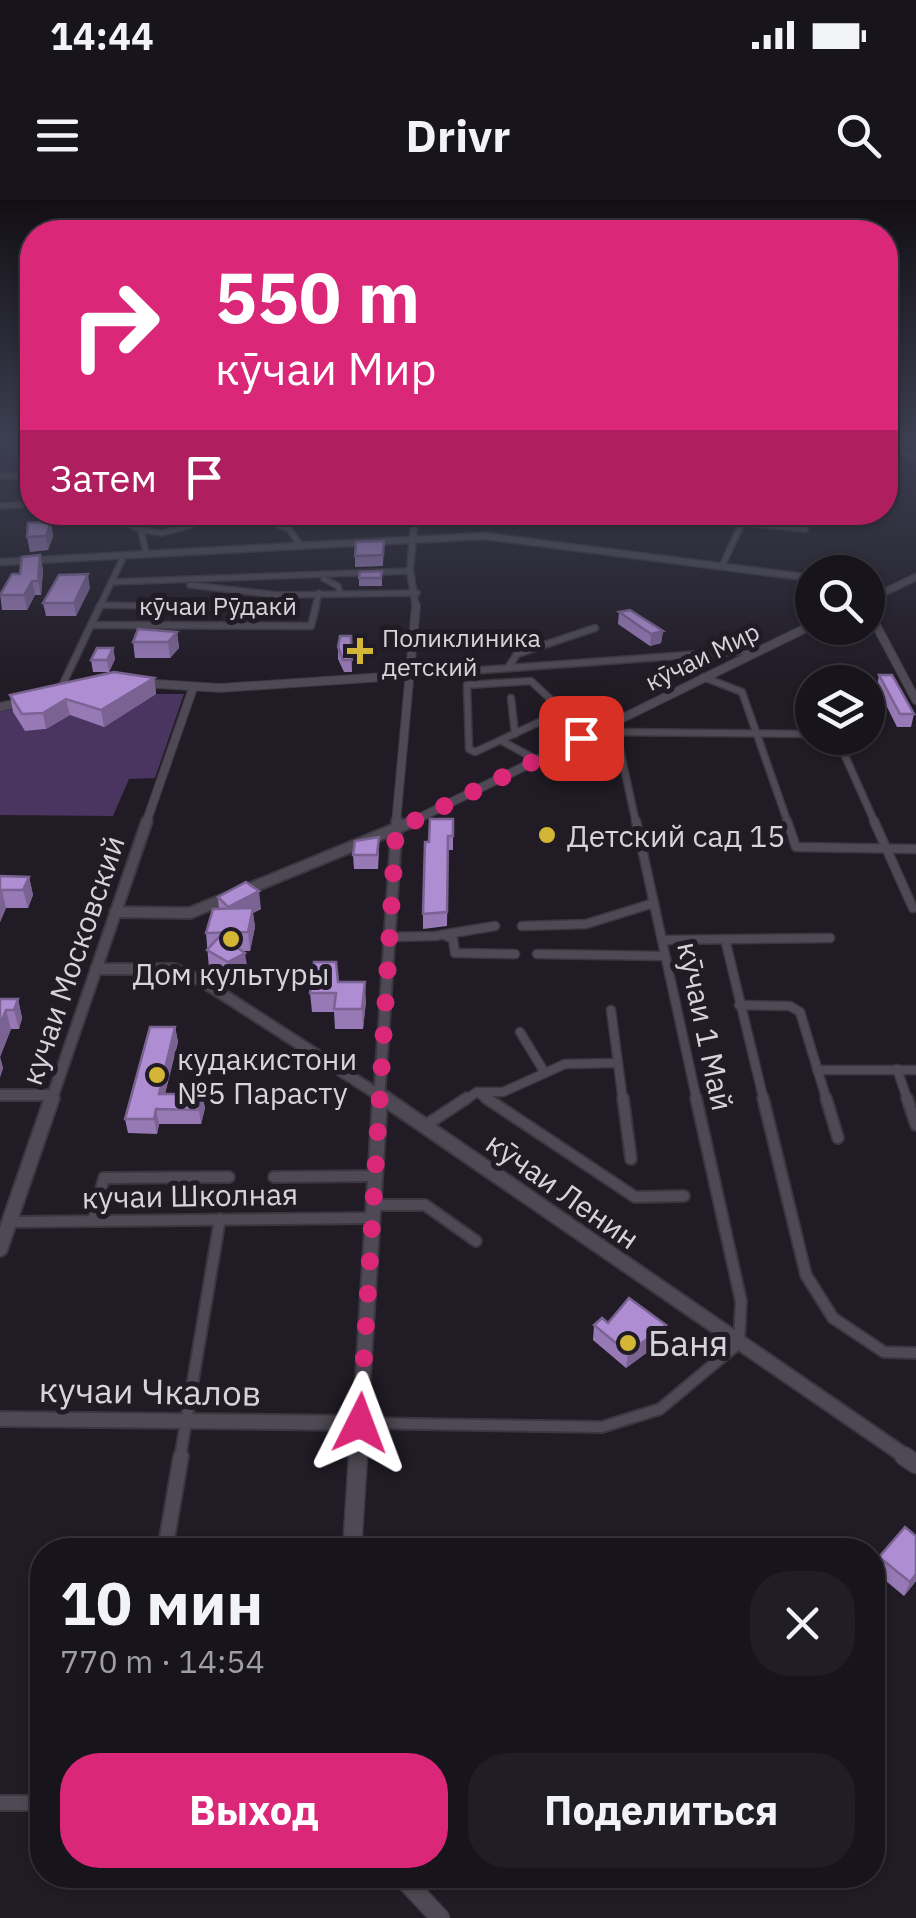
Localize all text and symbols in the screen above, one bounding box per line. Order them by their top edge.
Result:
text: 14:44 [50,11,154,60]
text: Drivr [406,106,510,164]
icon: menu [30,108,85,163]
icon: search [831,108,886,163]
text: 550 m [215,251,420,342]
icon: right [50,260,180,390]
text: кӯчаи Мир [215,339,437,397]
icon: arrive [177,450,232,505]
text: Затем [50,453,157,502]
map controls [795,555,885,755]
button: search [795,555,885,645]
street label: кӯчаи Рӯдакӣ [139,589,297,622]
street label: кӯчаи Мир [639,614,765,698]
place label: Поликлиника детский [382,621,541,683]
marker: Поликлиника детский [347,638,373,664]
button: layers [795,665,885,755]
pin [539,696,624,781]
icon: arrive [554,711,609,766]
place label: Детский сад 15 [567,816,785,855]
marker: Детский сад 15 [536,824,558,846]
street label: кучаи Московский [11,830,133,1090]
marker: Дом культуры [220,928,242,950]
street label: кӯчаи 1 Май [669,938,743,1114]
place label: Дом культуры [133,954,329,993]
place label: кудакистони №5 Парасту [177,1039,357,1112]
marker: кудакистони №5 Парасту [146,1064,168,1086]
street label: кӯчаи Ленин [479,1123,647,1257]
street label: кучаи Школная [81,1174,299,1216]
place label: Баня [648,1320,728,1366]
marker: Баня [617,1332,639,1354]
street label: кучаи Чкалов [38,1366,262,1416]
position arrow [308,1371,412,1475]
text: 10 мин [60,1563,263,1642]
button: close [750,1571,855,1676]
text: 770 m · 14:54 [60,1640,265,1682]
button: Выход [60,1753,448,1868]
button: Поделиться [468,1753,855,1868]

